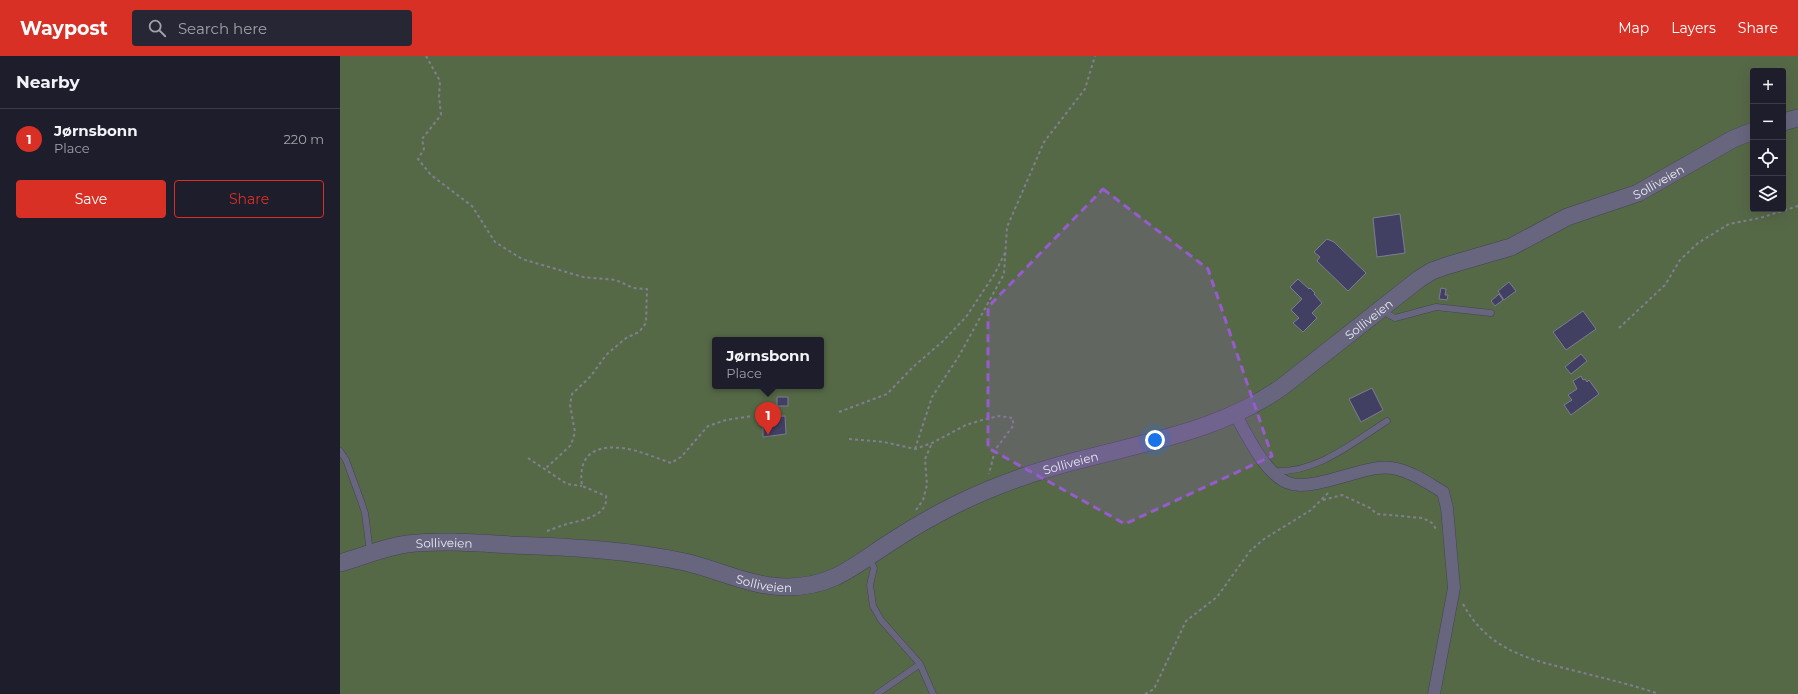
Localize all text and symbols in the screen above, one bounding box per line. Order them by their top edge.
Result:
search box [132,10,412,46]
text: Waypost [20,17,108,40]
icon: search [146,17,168,39]
text: Search here [178,19,267,38]
text: Map [1618,19,1649,37]
text: Layers [1671,19,1716,37]
text: Share [1738,19,1778,37]
map controls [1750,68,1786,212]
button: + [1750,68,1786,104]
text: Nearby [16,72,80,92]
button: − [1750,104,1786,140]
text: Jørnsbonn [54,121,138,140]
text: 1 [26,131,32,147]
text: 220 m [283,131,324,147]
text: Place [54,140,90,156]
button: locate [1750,140,1786,176]
street label: Solliveien [1631,161,1687,202]
button: layers [1750,176,1786,212]
button: Save [16,180,166,218]
button: Share [174,180,324,218]
street label: Solliveien [1341,295,1395,342]
popup [712,337,824,389]
text: Jørnsbonn [726,346,810,365]
text: Place [726,365,762,381]
pin: 1 [755,402,781,435]
your location [1145,430,1165,450]
street label: Solliveien [1041,448,1100,477]
street label: Solliveien [415,535,473,551]
street label: Solliveien [734,571,792,595]

